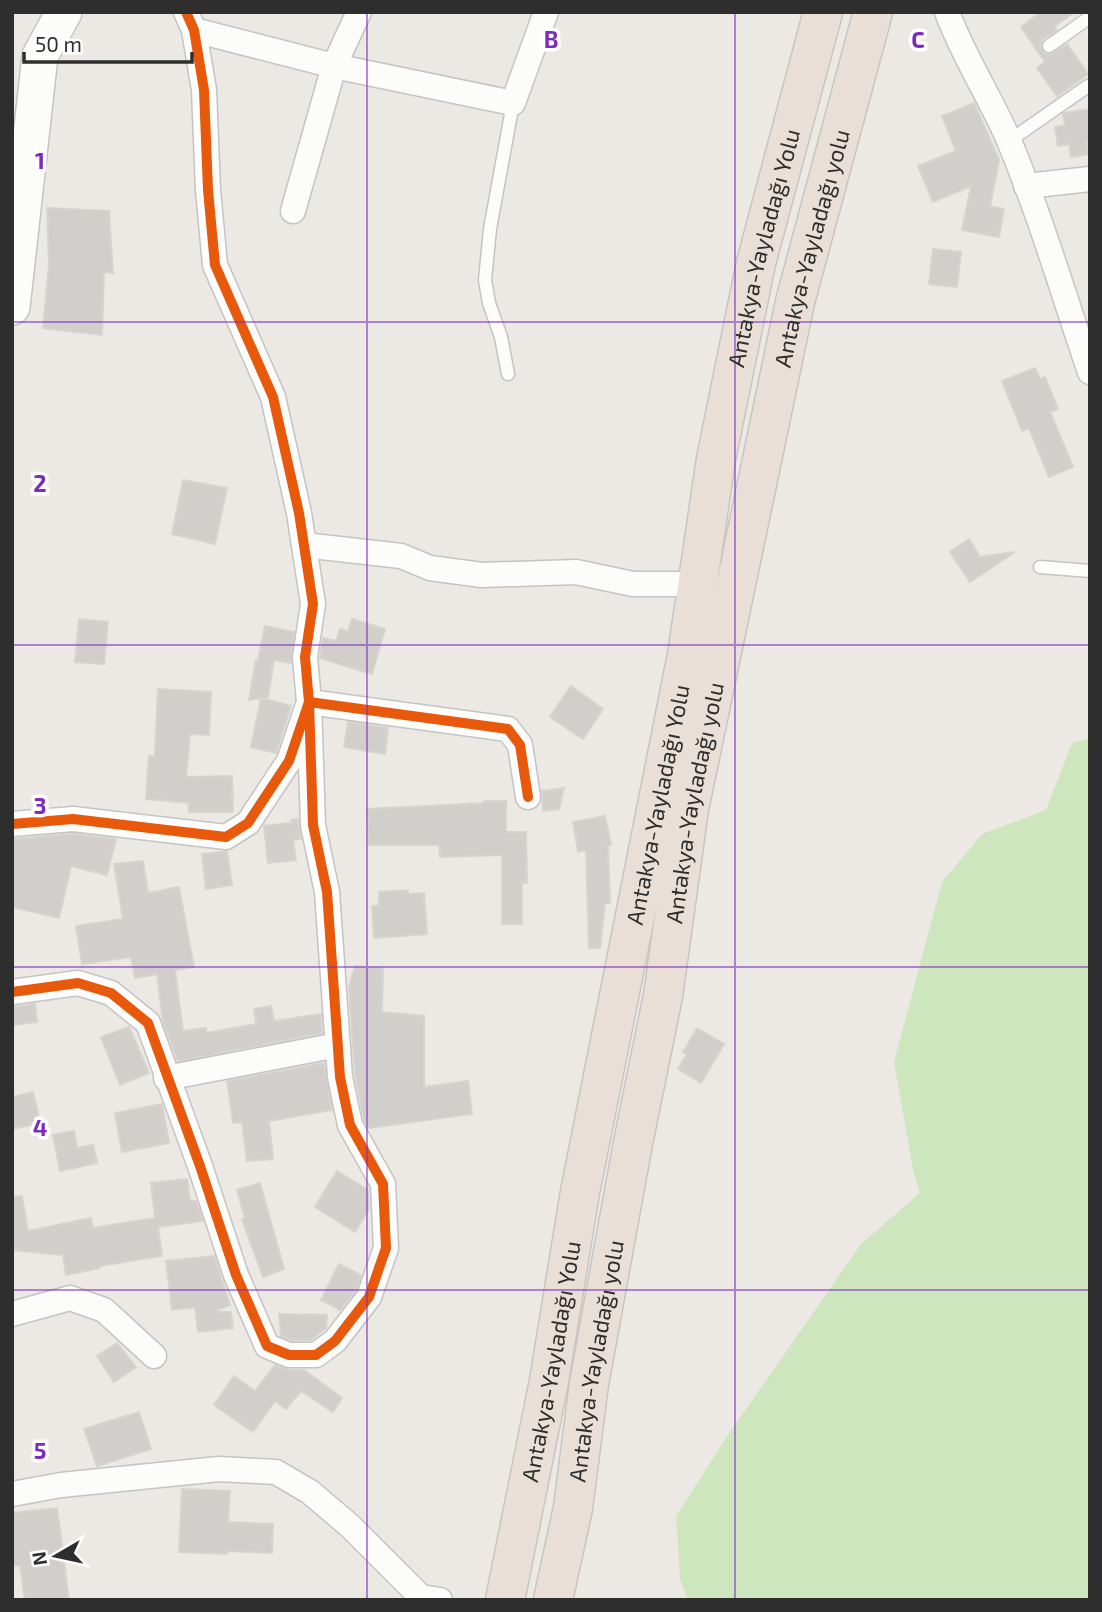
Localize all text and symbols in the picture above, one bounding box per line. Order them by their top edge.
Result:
scale bar [24,21,192,65]
text: B [544,25,558,53]
text: C [911,25,925,53]
text: 50 m [35,31,82,56]
street label: Antakya-Yayladağı Yolu [721,126,805,369]
street label: Antakya-Yayladağı yolu [768,126,855,370]
text: 1 [35,146,45,174]
text: 2 [33,469,47,497]
street label: Antakya-Yayladağı yolu [659,679,729,925]
street label: Antakya-Yayladağı Yolu [620,682,695,927]
text: 3 [33,791,47,819]
text: 4 [33,1113,47,1141]
street label: Antakya-Yayladağı yolu [562,1238,629,1484]
street label: Antakya-Yayladağı Yolu [515,1239,586,1484]
text: 5 [34,1436,46,1464]
north arrow [21,1521,91,1591]
text: N [26,1550,51,1567]

